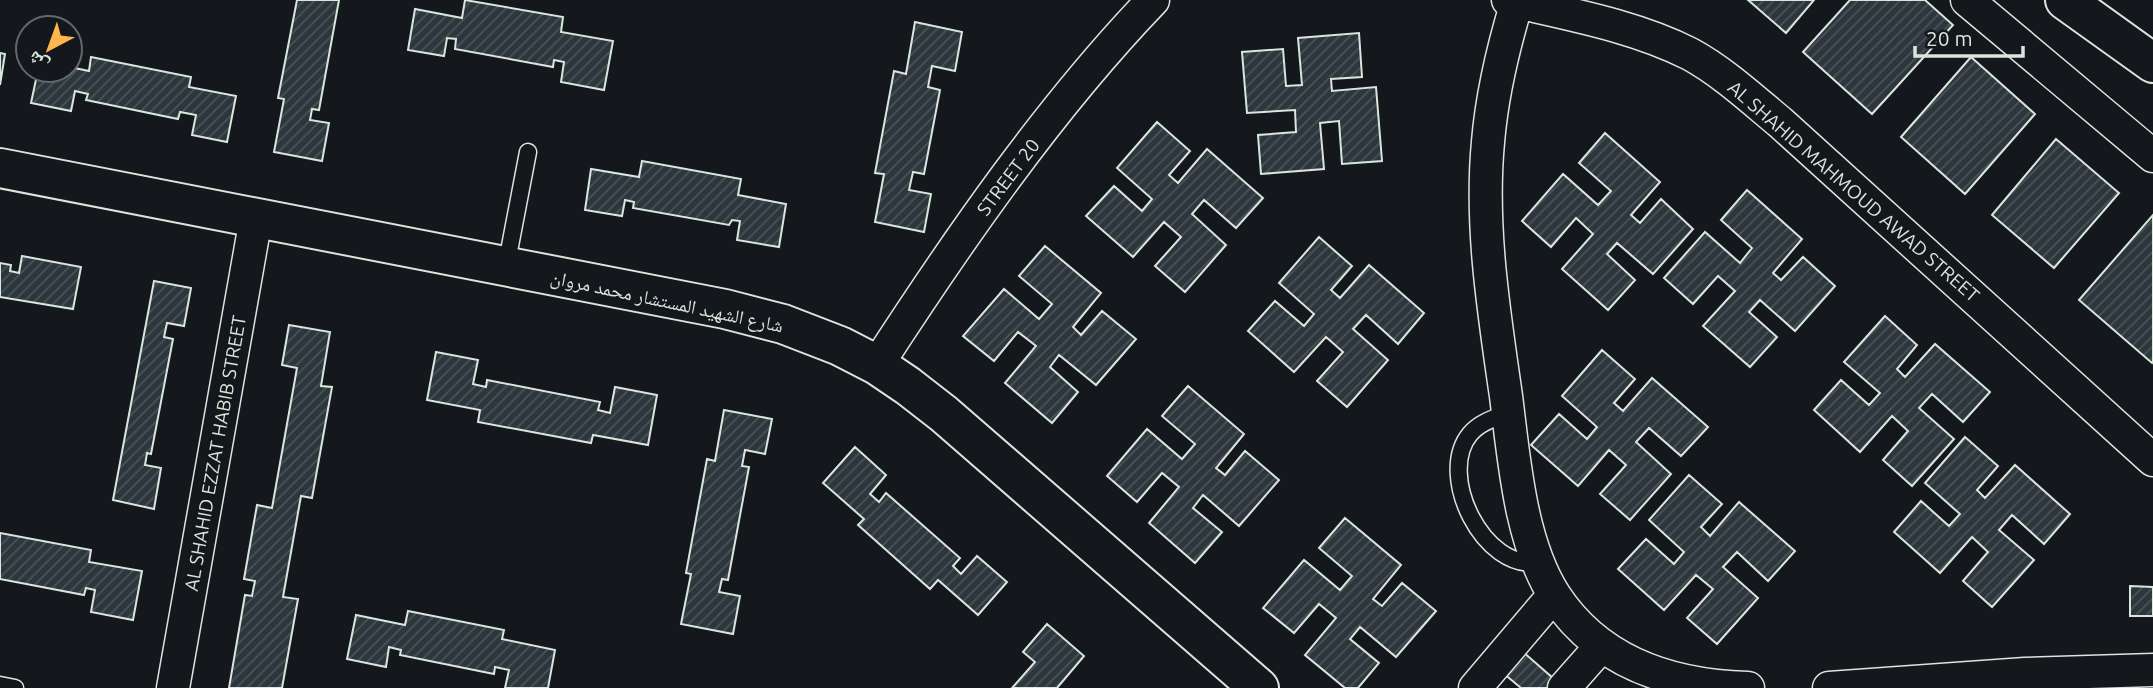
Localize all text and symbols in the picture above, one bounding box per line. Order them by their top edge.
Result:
north arrow [14,14,84,84]
scale bar [1915,14,2024,58]
text: 20 m [1926,26,1973,50]
text: ش [23,46,53,77]
street label: AL SHAHID MAHMOUD AWAD STREET [1724,76,1984,306]
street label: STREET 20 [972,134,1044,220]
street label: شارع الشهيد المستشار محمد مروان [548,266,785,337]
street label: AL SHAHID EZZAT HABIB STREET [180,313,250,593]

